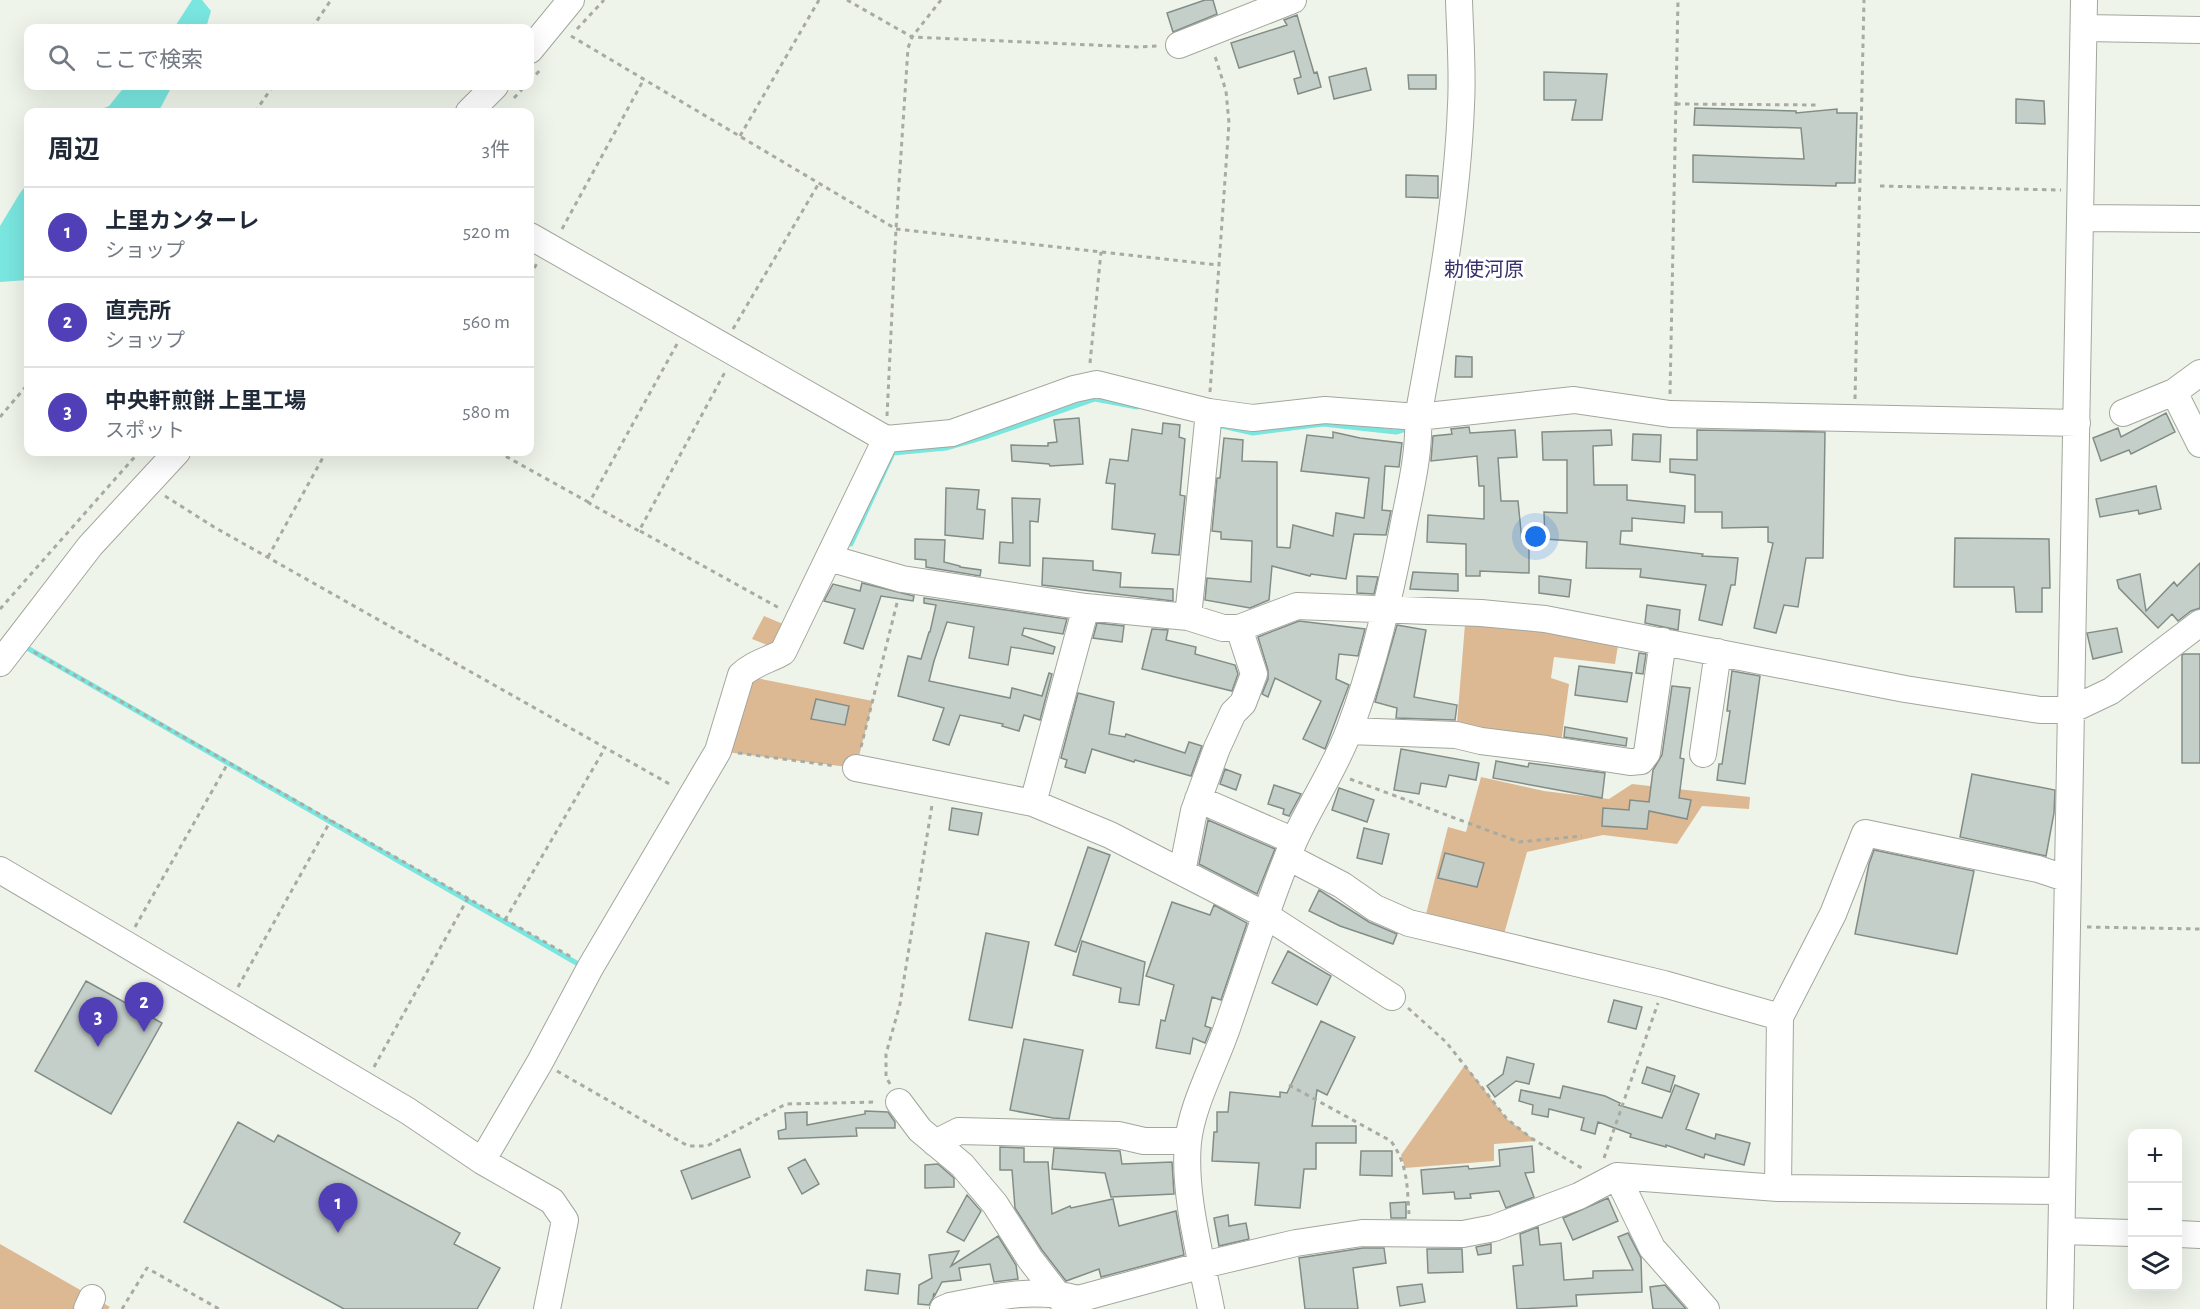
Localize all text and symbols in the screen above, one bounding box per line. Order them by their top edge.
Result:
search box [24,24,534,90]
icon: search [45,41,78,74]
text: ここで検索 [93,49,203,71]
text: 周辺 [48,137,100,163]
text: 3件 [482,140,510,160]
text: 上里カンターレ [105,210,259,232]
text: 1 [64,222,71,242]
text: 520 m [463,222,510,242]
text: ショップ [105,241,185,261]
district label: 勅使河原 [1444,259,1524,280]
text: 直売所 [105,300,171,322]
text: 2 [63,312,72,332]
text: 560 m [462,312,510,332]
text: ショップ [105,331,185,351]
text: 中央軒煎餅 上里工場 [105,390,306,412]
text: 3 [63,402,72,422]
text: 580 m [462,402,510,422]
text: スポット [105,421,185,441]
your location [1521,522,1550,551]
pin: 2 [124,982,164,1032]
pin: 3 [78,998,118,1047]
map controls [2128,1129,2182,1291]
button: + [2128,1129,2182,1183]
button: − [2128,1183,2182,1237]
pin: 1 [318,1184,358,1233]
button: layers [2128,1237,2182,1291]

